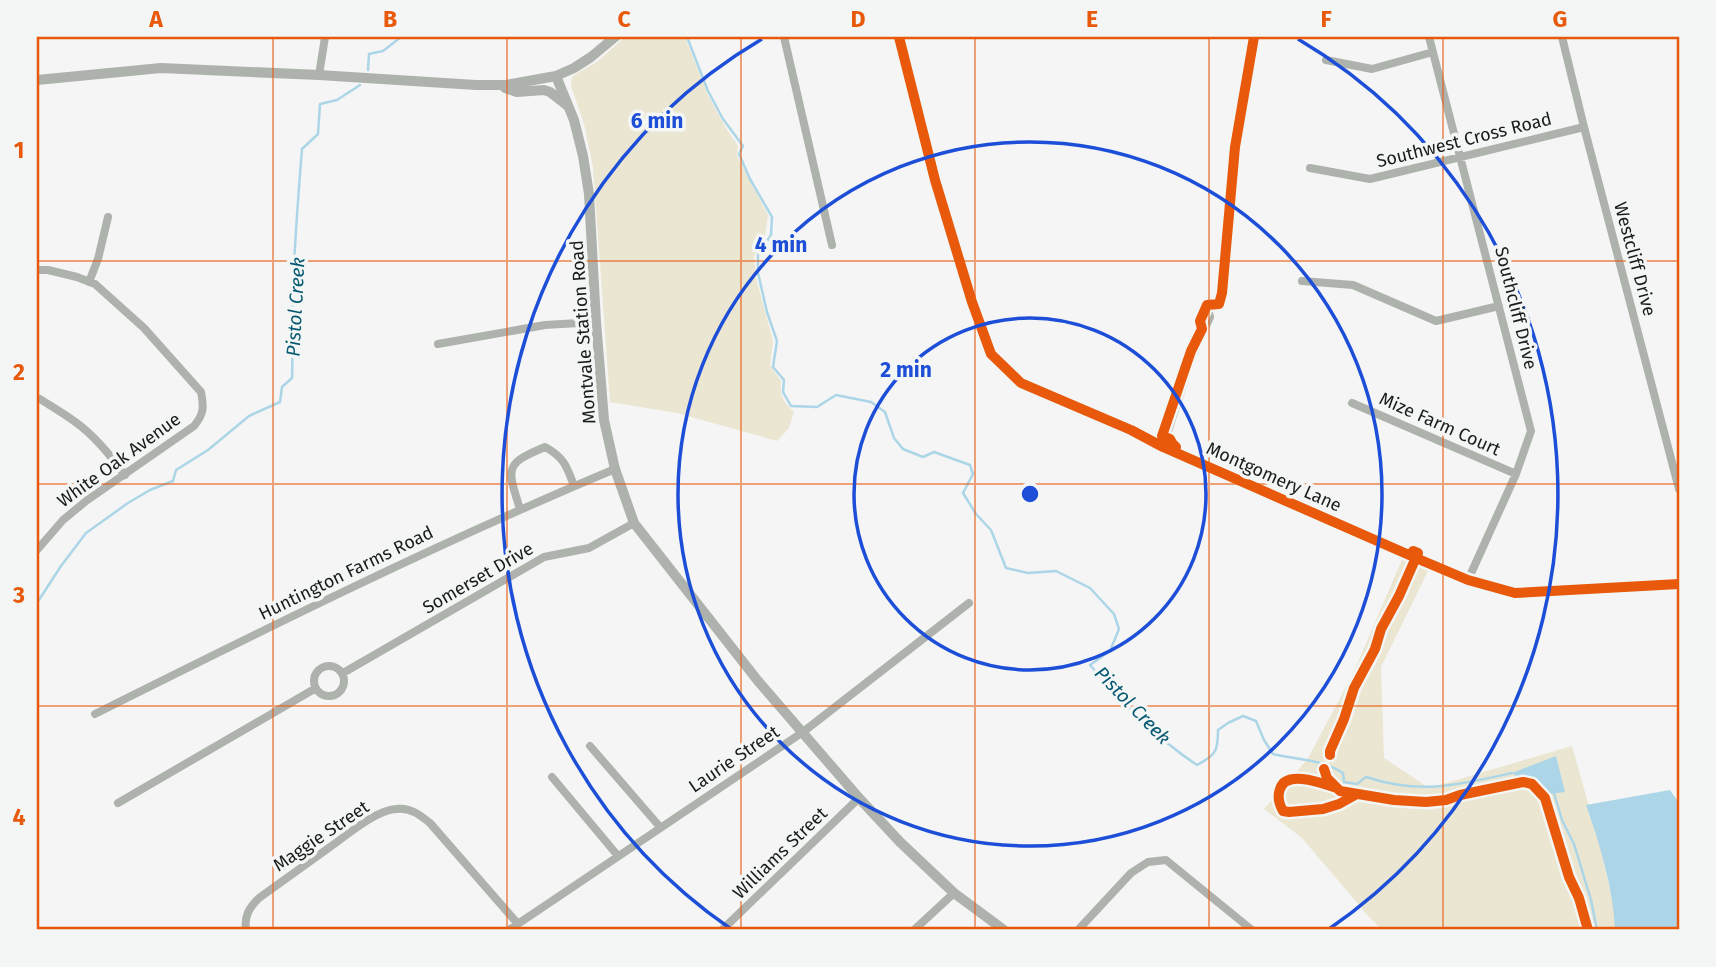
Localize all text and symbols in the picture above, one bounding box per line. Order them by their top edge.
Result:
text: A [148,5,163,33]
text: B [383,5,397,33]
text: C [617,5,631,33]
text: D [851,5,866,33]
text: E [1086,5,1098,33]
text: F [1320,5,1332,33]
text: G [1553,5,1567,33]
text: 6 min [631,108,683,134]
street label: Southwest Cross Road [1374,108,1554,172]
text: 1 [14,136,24,164]
street label: Westcliff Drive [1609,200,1661,318]
text: 4 min [755,232,807,258]
street label: Montvale Station Road [566,239,600,425]
street label: Southcliff Drive [1490,244,1542,372]
water label: Pistol Creek [281,257,310,357]
text: 2 min [880,357,932,383]
text: 2 [13,358,25,386]
street label: Mize Farm Court [1376,387,1504,461]
street label: White Oak Avenue [53,408,185,512]
street label: Montgomery Lane [1203,437,1345,517]
centre of rings [1018,482,1042,506]
street label: Huntington Farms Road [255,521,437,625]
street label: Somerset Drive [419,537,537,619]
text: 3 [12,581,25,609]
water label: Pistol Creek [1090,662,1175,749]
street label: Laurie Street [685,720,784,797]
street label: Maggie Street [269,796,374,876]
street label: Williams Street [728,802,832,904]
text: 4 [13,803,26,831]

